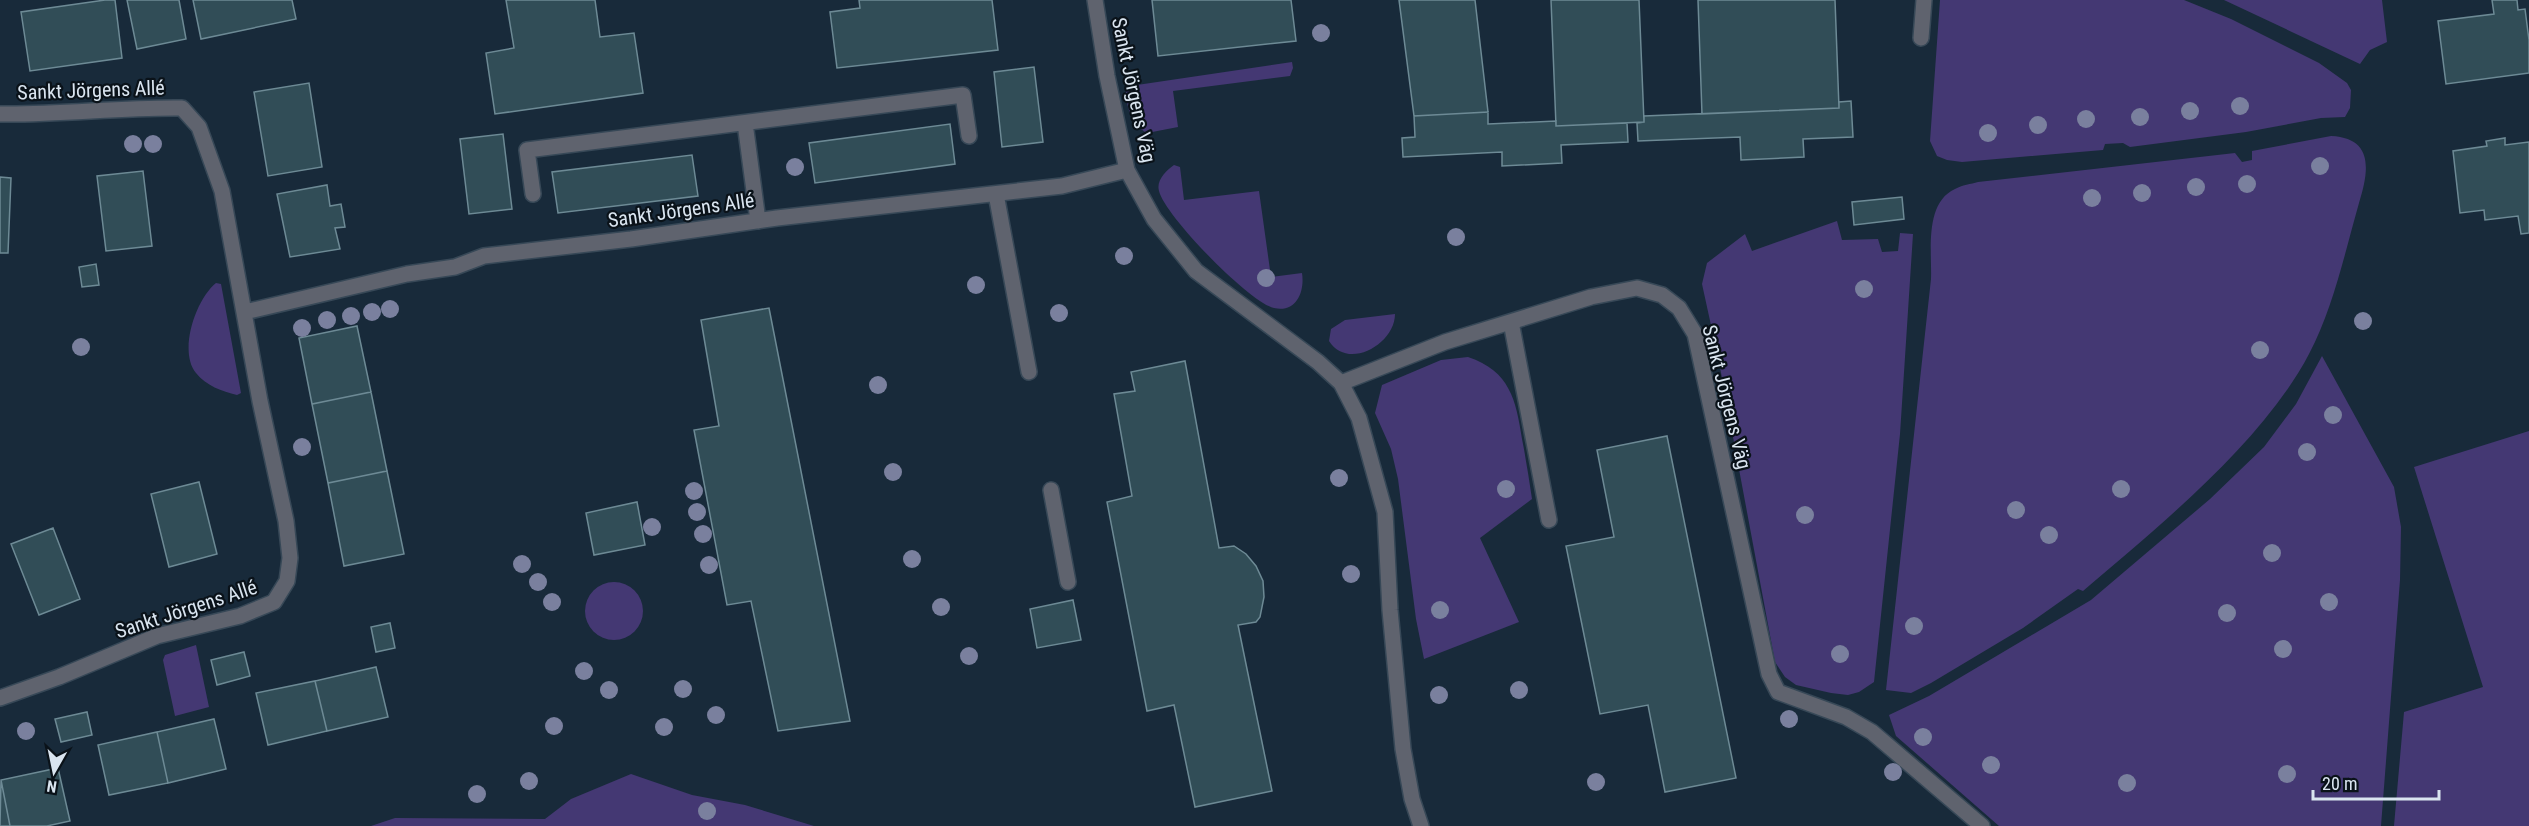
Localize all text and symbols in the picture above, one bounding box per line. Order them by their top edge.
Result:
street label: Sankt Jörgens Väg [1107,15,1161,165]
street label: Sankt Jörgens Allé [17,75,165,105]
street label: Sankt Jörgens Allé [606,188,756,232]
street label: Sankt Jörgens Väg [1697,322,1757,472]
street label: Sankt Jörgens Allé [112,575,260,643]
north arrow [24,742,84,802]
scale bar [2313,763,2439,801]
text: 20 m [2322,773,2357,794]
text: N [45,776,58,796]

